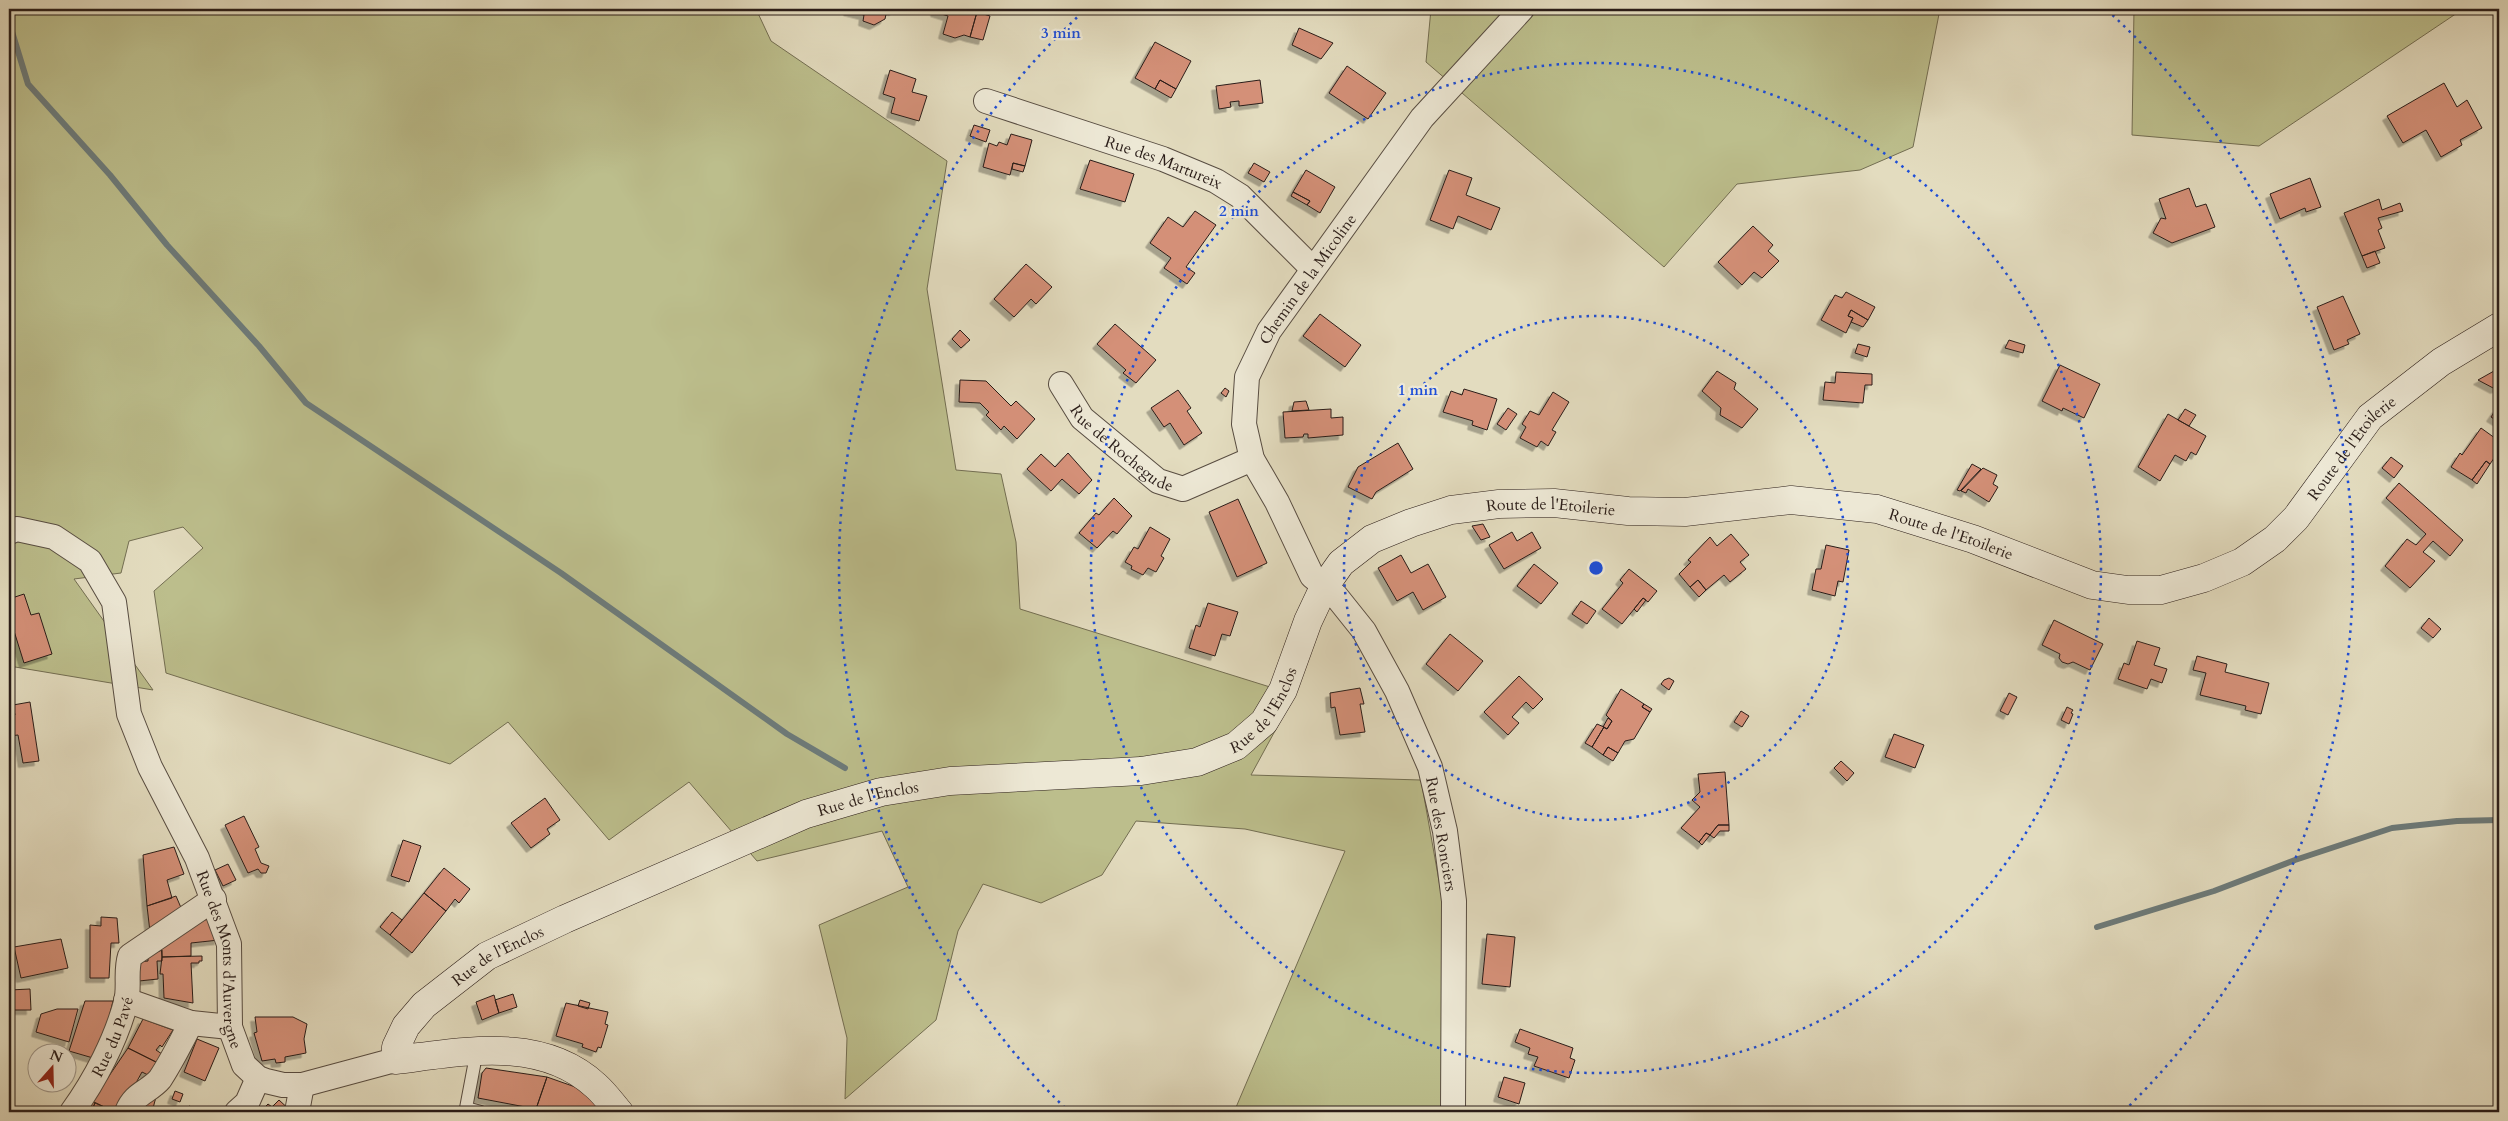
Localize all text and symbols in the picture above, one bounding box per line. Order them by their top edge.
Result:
text: 3 min [1041,23,1081,43]
street label: Rue des Martureix [1102,131,1227,195]
text: 2 min [1219,201,1259,221]
street label: Chemin de la Micoline [1254,209,1362,348]
text: 1 min [1398,380,1438,400]
street label: Route de l'Etoilerie [2303,391,2401,505]
street label: Rue de Rochegude [1064,401,1176,497]
street label: Route de l'Etoilerie [1485,493,1617,522]
street label: Route de l'Etoilerie [1886,503,2016,566]
centre of rings [1587,559,1605,577]
street label: Rue de l'Enclos [1227,664,1302,759]
street label: Rue des Ronciers [1420,775,1462,893]
street label: Rue de l'Enclos [815,776,920,822]
street label: Rue des Monts d'Auvergne [191,867,247,1052]
street label: Rue de l'Enclos [447,921,547,991]
street label: Rue du Pavé [87,995,139,1081]
north arrow [28,1044,78,1094]
text: N [47,1045,65,1067]

